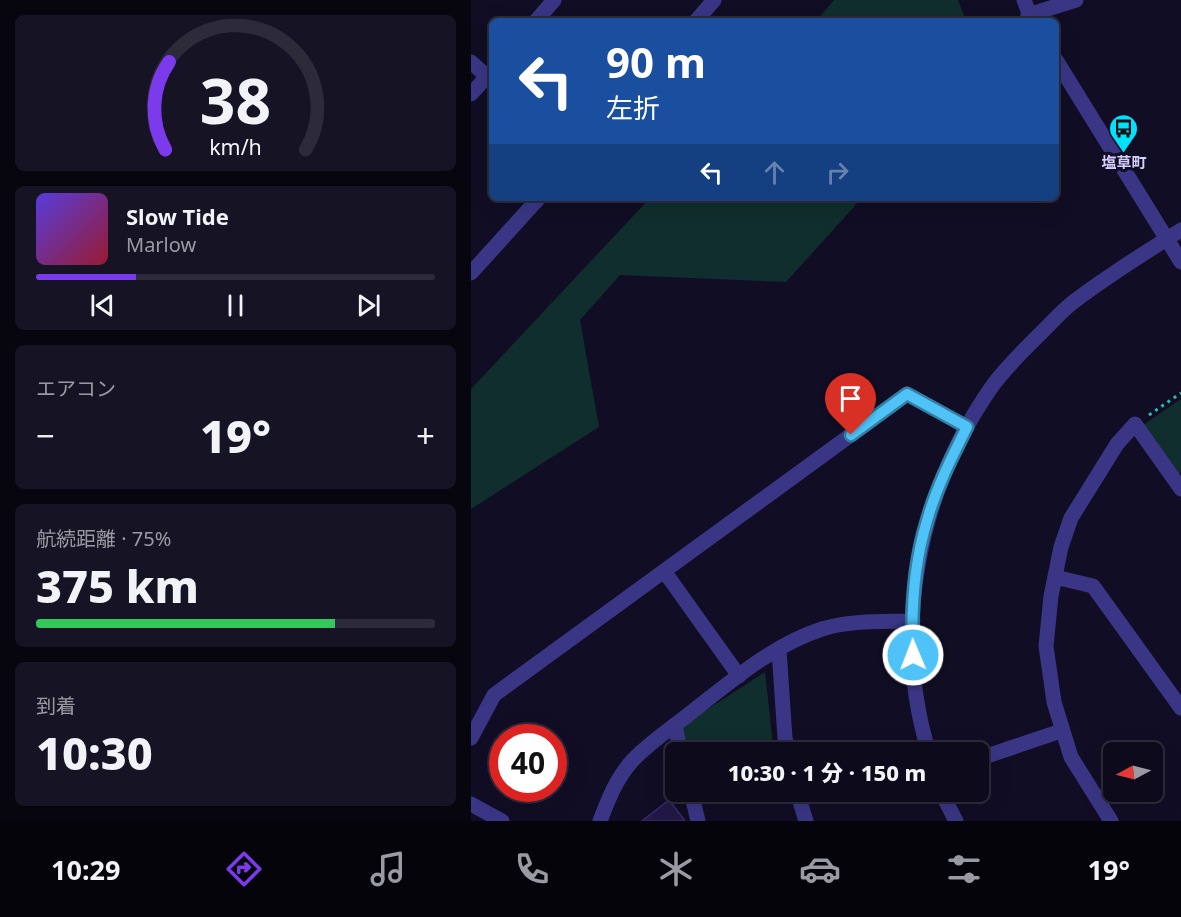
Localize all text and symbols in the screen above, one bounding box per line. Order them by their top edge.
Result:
text: 90 m [606,33,706,90]
icon: left [507,42,585,120]
text: 38 [200,57,271,142]
text: 左折 [606,89,660,126]
bus stop icon: 塩草町 [1108,112,1140,154]
text: km/h [209,132,262,161]
place label: 塩草町 [1101,152,1147,172]
icon: left [695,156,728,189]
icon: ahead [758,156,791,189]
icon: right [821,156,854,189]
text: Slow Tide [126,201,229,231]
text: Marlow [126,231,196,258]
icon: previous [86,289,119,322]
icon: pause [219,289,252,322]
icon: next [352,289,385,322]
pin [825,373,876,435]
text: エアコン [36,375,116,402]
icon: arrive [834,382,867,415]
text: 19° [200,405,271,466]
text: − [36,413,55,458]
text: + [416,413,435,458]
text: 航続距離 · 75% [36,525,171,552]
text: 375 km [36,555,199,616]
position arrow [881,623,945,687]
text: 到着 [36,692,76,719]
text: 10:30 [36,722,153,783]
speed limit sign: 40 [489,724,567,802]
north arrow [1103,742,1163,802]
map controls [1103,742,1163,802]
text: 10:30 · 1 分 · 150 m [728,757,926,787]
icon: directions [223,848,265,890]
icon: music [367,848,409,890]
icon: phone [511,848,553,890]
icon: climate [655,848,697,890]
icon: car [799,848,841,890]
icon: filters [943,848,985,890]
text: 10:29 [51,851,120,888]
text: 19° [1088,851,1130,888]

